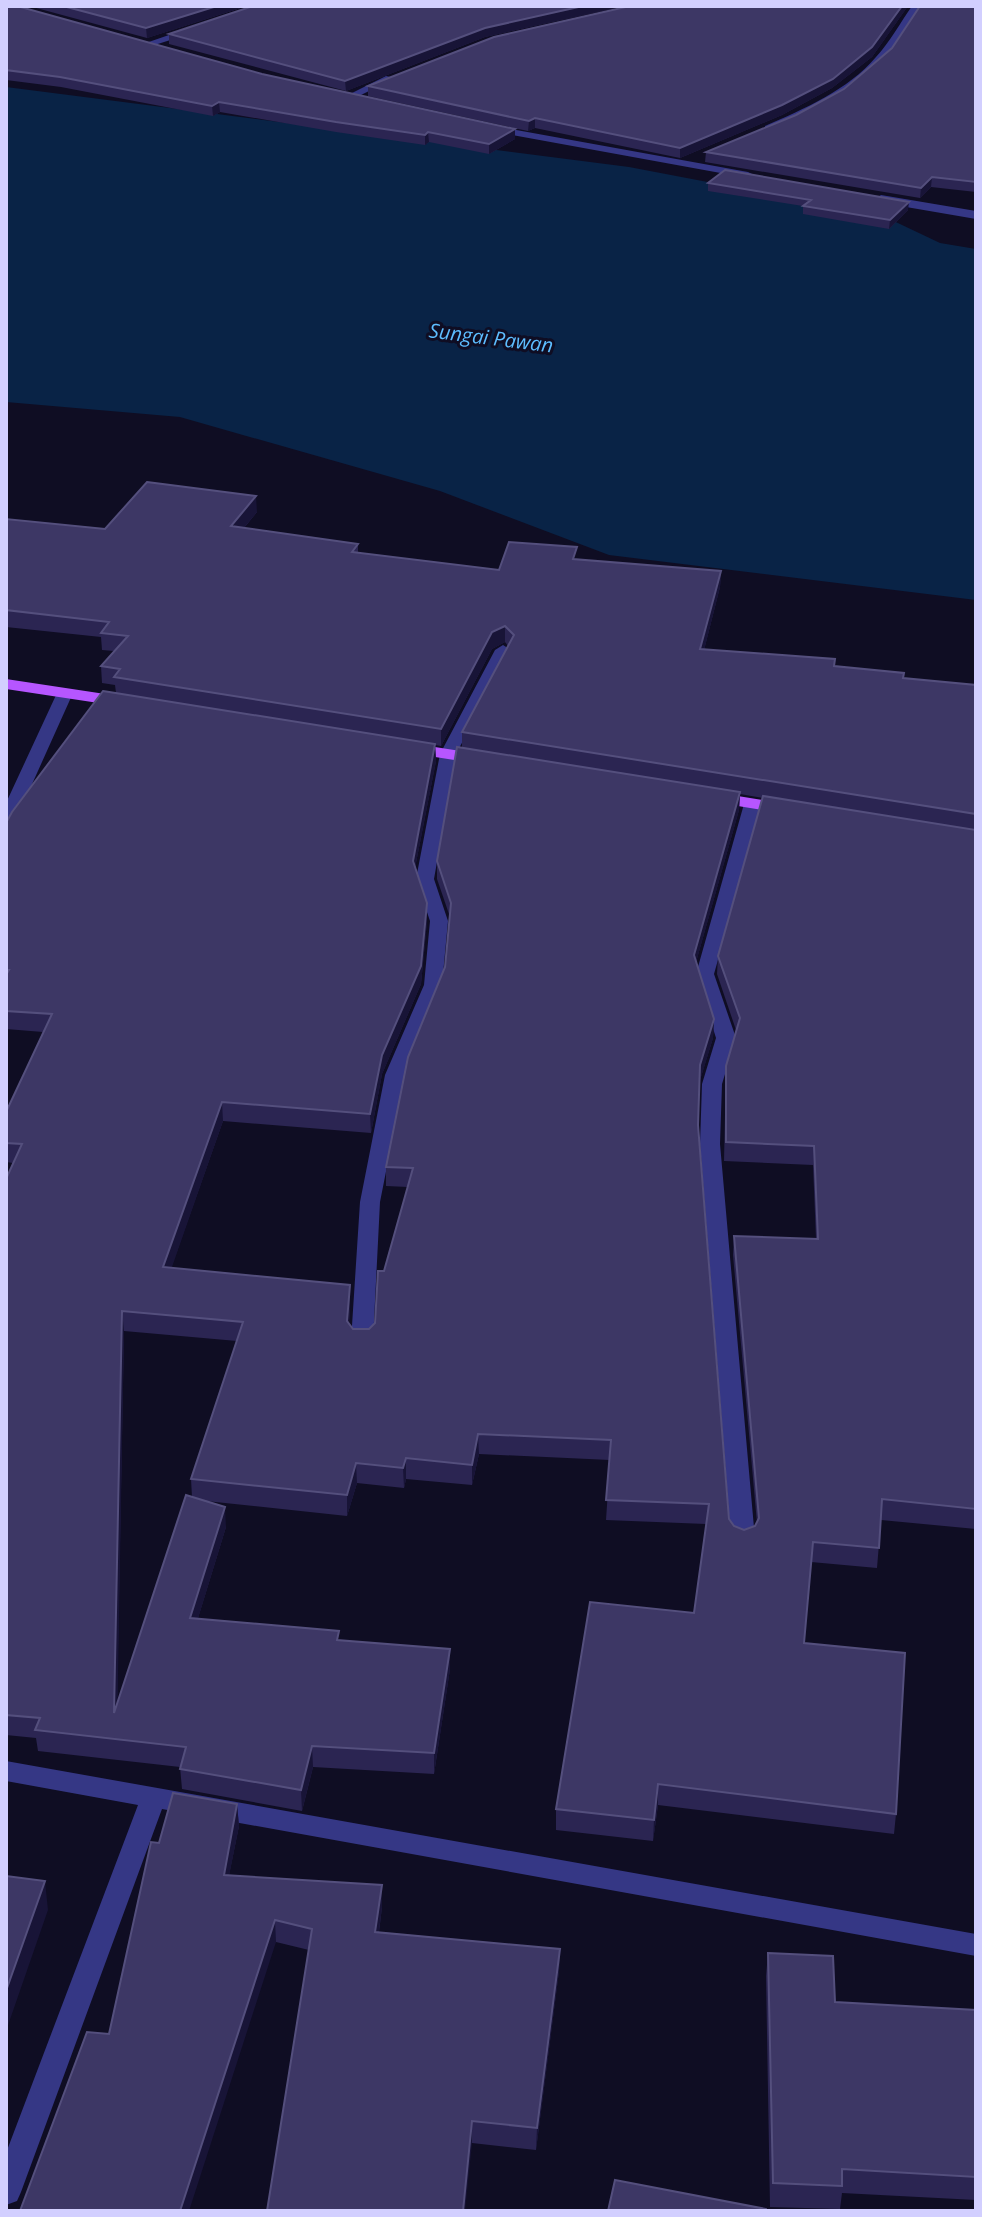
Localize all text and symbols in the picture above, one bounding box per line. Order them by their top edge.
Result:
water label: Sungai Pawan [427,316,555,359]

